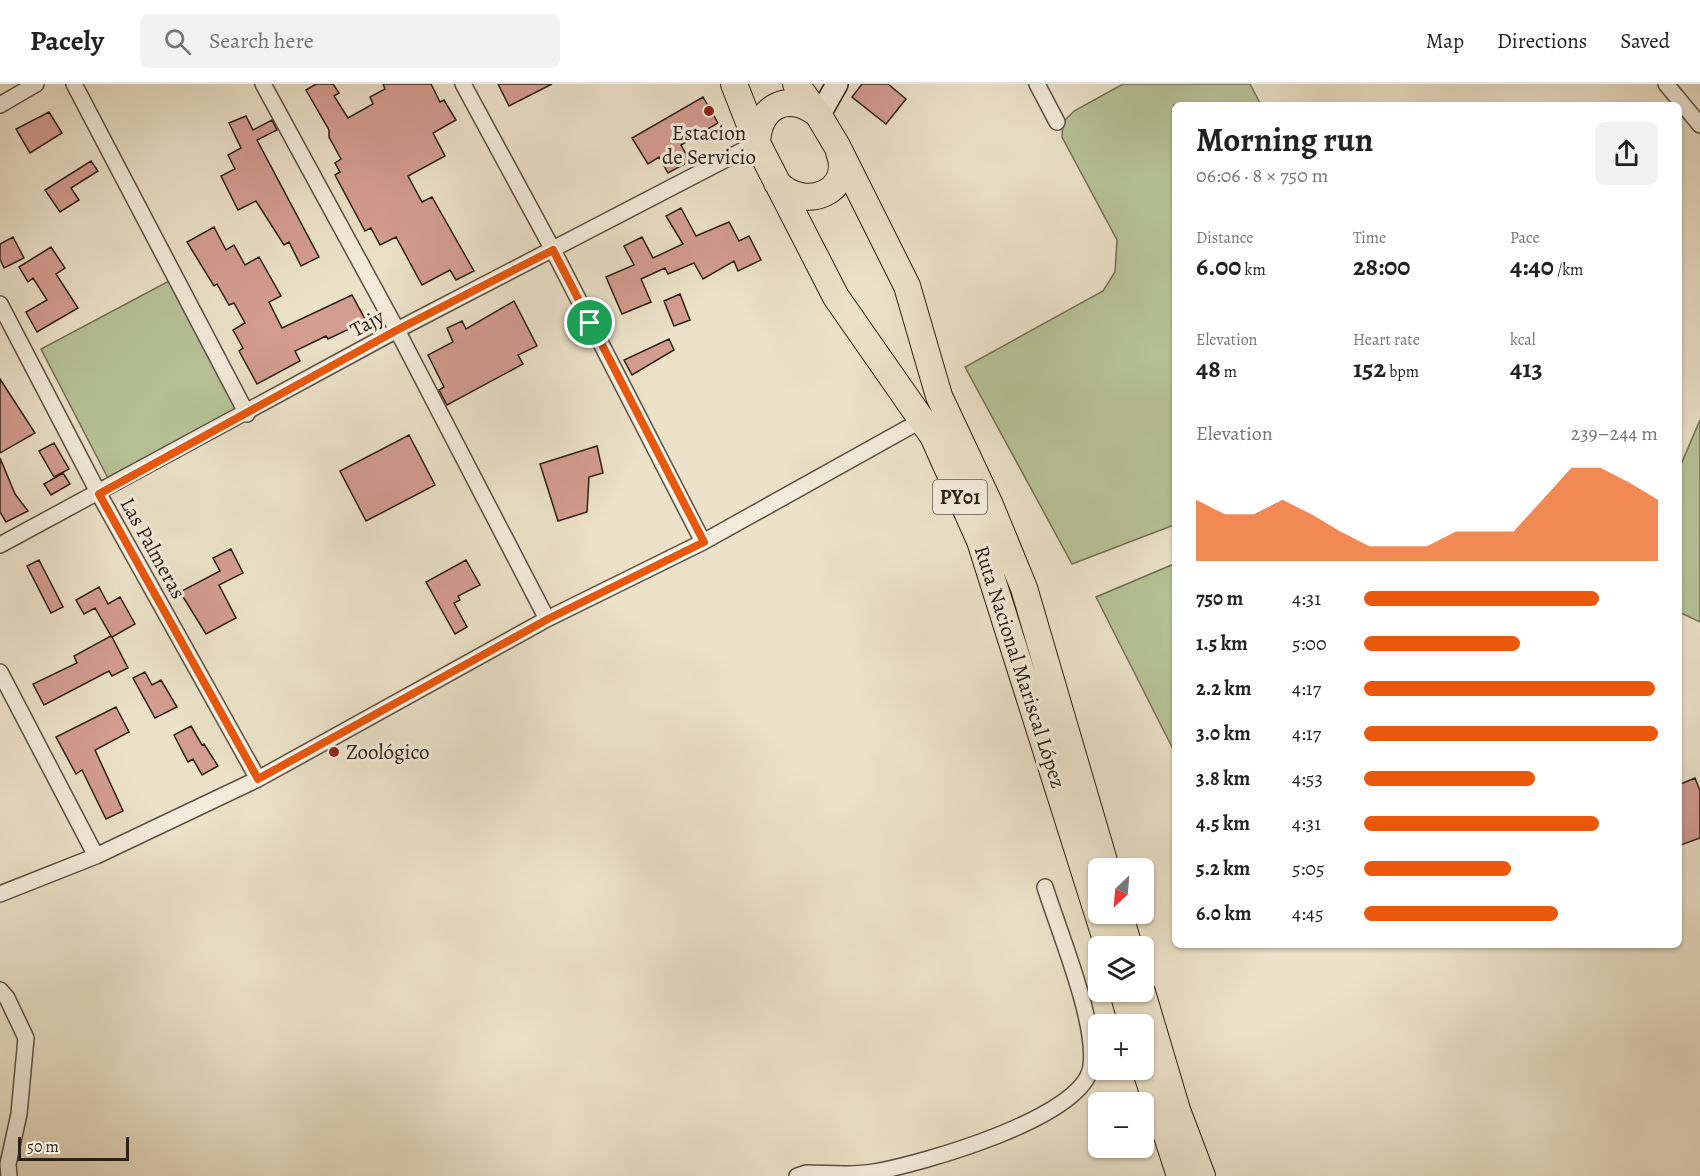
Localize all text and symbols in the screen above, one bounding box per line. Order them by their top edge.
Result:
search box [140,14,560,68]
text: Pacely [30,22,104,60]
icon: search [161,25,194,58]
text: Search here [209,26,314,56]
text: Map [1426,27,1464,55]
text: Directions [1497,27,1587,55]
text: Saved [1620,27,1670,55]
marker: Estacion de Servicio [702,104,716,118]
text: Morning run [1196,117,1373,162]
place label: Estacion de Servicio [662,119,756,171]
button: share [1595,122,1658,185]
text: 06:06 · 8 × 750 m [1196,162,1328,189]
text: Distance [1196,227,1253,249]
text: Time [1353,227,1386,249]
text: Pace [1510,227,1540,249]
text: 6.00 [1196,249,1241,284]
text: 28:00 [1353,249,1410,284]
text: 4:40 [1510,249,1554,284]
text: km [1241,259,1266,281]
text: /km [1554,259,1583,281]
pin [564,297,615,348]
street label: Tajy [345,302,390,344]
icon: arrive [573,306,606,339]
text: Elevation [1196,329,1257,351]
text: Heart rate [1353,329,1420,351]
text: kcal [1510,329,1536,351]
text: 48 [1196,351,1221,386]
text: 152 [1353,351,1386,386]
text: 413 [1510,351,1543,386]
text: m [1221,361,1237,383]
text: bpm [1386,361,1419,383]
text: Elevation [1196,420,1273,447]
text: 239–244 m [1571,420,1658,447]
road number: PY01 [933,480,987,514]
street label: Las Palmeras [114,492,192,604]
street label: Ruta Nacional Mariscal López [968,542,1072,792]
text: 750 m [1196,585,1243,612]
text: 4:31 [1292,585,1321,612]
text: 1.5 km [1196,630,1248,657]
text: 5:00 [1292,630,1327,657]
text: 2.2 km [1196,675,1251,702]
text: 4:17 [1292,675,1321,702]
text: 3.0 km [1196,720,1251,747]
text: 4:17 [1292,720,1321,747]
place label: Zoológico [346,738,430,766]
marker: Zoológico [327,745,341,759]
text: 3.8 km [1196,765,1250,792]
text: 4:53 [1292,765,1323,792]
text: 4.5 km [1196,810,1250,837]
text: 4:31 [1292,810,1321,837]
text: 5.2 km [1196,855,1250,882]
text: 5:05 [1292,855,1325,882]
north arrow [1088,858,1154,924]
map controls [1088,858,1154,1158]
text: 6.0 km [1196,900,1251,927]
text: 4:45 [1292,900,1323,927]
button: layers [1088,936,1154,1002]
button: + [1088,1014,1154,1080]
button: − [1088,1092,1154,1158]
scale bar [18,1134,129,1162]
text: 50 m [27,1136,59,1158]

